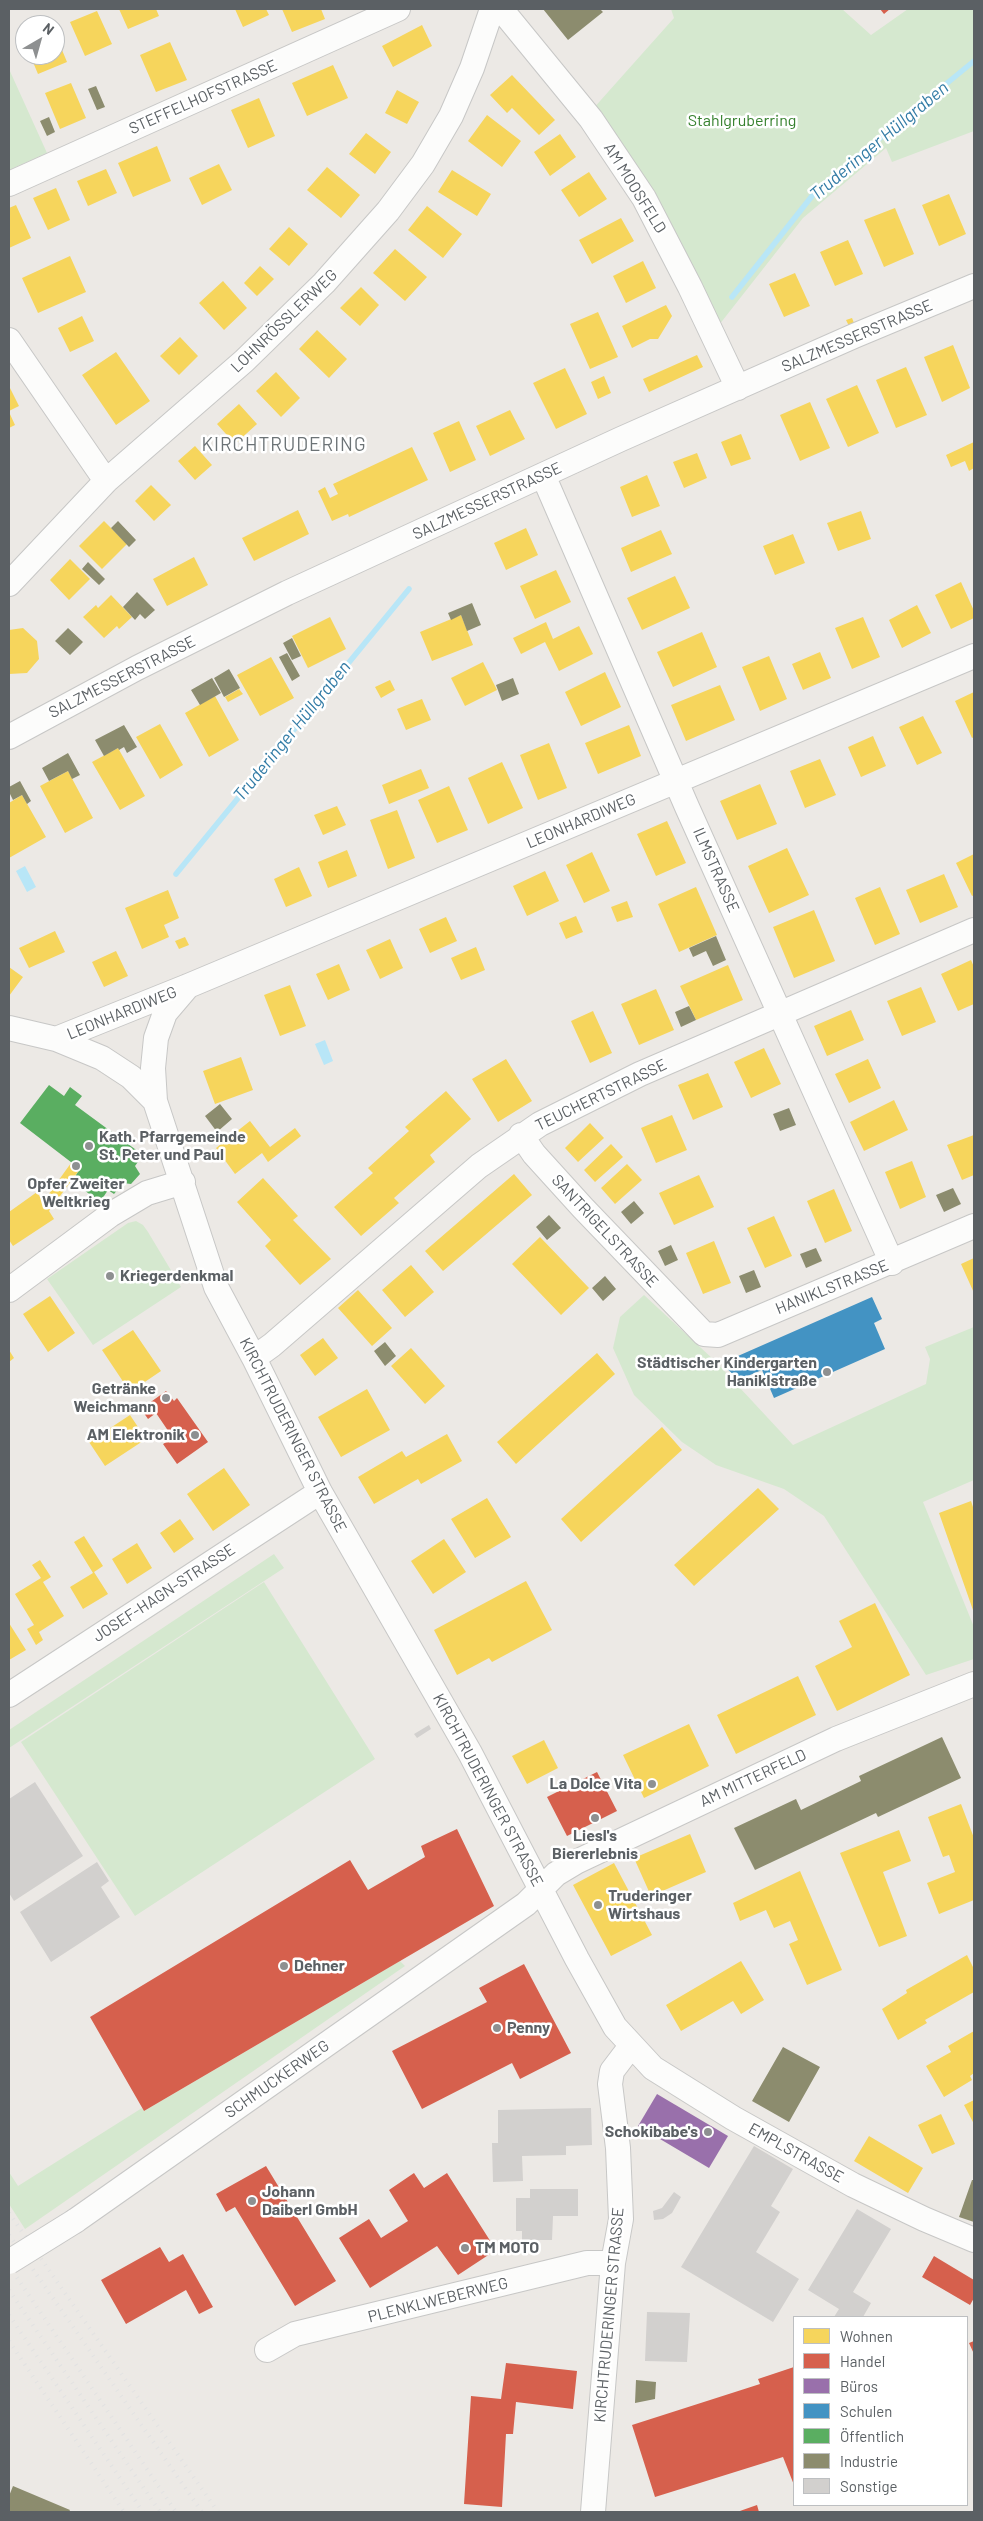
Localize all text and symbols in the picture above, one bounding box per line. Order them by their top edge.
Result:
north arrow [15,15,65,65]
text: N [40,19,58,38]
street label: STEFFELHOFSTRASSE [126,56,280,138]
water label: Truderinger Hüllgraben [805,77,953,205]
park label: Stahlgruberring [688,111,796,131]
street label: AM MOOSFELD [600,139,670,237]
street label: LOHNRÖSSLERWEG [227,265,341,377]
street label: SALZMESSERSTRASSE [779,295,935,377]
district label: KIRCHTRUDERING [200,434,368,456]
street label: SALZMESSERSTRASSE [409,458,565,544]
street label: SALZMESSERSTRASSE [45,632,199,722]
water label: Truderinger Hüllgraben [229,657,355,805]
street label: LEONHARDIWEG [523,789,639,853]
street label: ILMSTRASSE [689,825,743,915]
street label: LEONHARDIWEG [64,982,180,1044]
street label: TEUCHERTSTRASSE [532,1055,670,1135]
place label: Kath. Pfarrgemeinde St. Peter und Paul [99,1127,246,1165]
marker: Kath. Pfarrgemeinde St. Peter und Paul [83,1140,95,1152]
marker: Opfer Zweiter Weltkrieg [70,1160,82,1172]
street label: SANTRIGELSTRASSE [548,1171,662,1291]
place label: Opfer Zweiter Weltkrieg [27,1174,125,1212]
street label: HANIKLSTRASSE [773,1256,891,1318]
place label: Kriegerdenkmal [120,1266,233,1286]
marker: Kriegerdenkmal [104,1270,116,1282]
street label: KIRCHTRUDERINGER STRASSE [235,1334,351,1536]
place label: Städtischer Kindergarten Haniklstraße [637,1353,817,1391]
marker: Städtischer Kindergarten Haniklstraße [821,1366,833,1378]
place label: Getränke Weichmann [73,1379,156,1417]
marker: Getränke Weichmann [160,1392,172,1404]
place label: AM Elektronik [87,1425,185,1445]
marker: AM Elektronik [189,1429,201,1441]
street label: JOSEF-HAGN-STRASSE [89,1540,239,1646]
street label: KIRCHTRUDERINGER STRASSE [429,1690,547,1890]
street label: AM MITTERFELD [697,1745,809,1811]
place label: La Dolce Vita [550,1774,642,1794]
marker: La Dolce Vita [646,1778,658,1790]
marker: Liesl's Biererlebnis [589,1812,601,1824]
place label: Liesl's Biererlebnis [552,1826,638,1864]
place label: Truderinger Wirtshaus [608,1886,692,1924]
marker: Truderinger Wirtshaus [592,1899,604,1911]
place label: Dehner [294,1956,345,1976]
marker: Dehner [278,1960,290,1972]
place label: Penny [507,2018,550,2038]
marker: Penny [491,2022,503,2034]
street label: SCHMUCKERWEG [221,2036,333,2122]
street label: EMPLSTRASSE [745,2119,847,2187]
place label: Schokibabe's [605,2122,698,2142]
marker: Schokibabe's [702,2126,714,2138]
place label: Johann Daiberl GmbH [262,2182,358,2220]
marker: Johann Daiberl GmbH [246,2195,258,2207]
street label: KIRCHTRUDERINGER STRASSE [590,2207,628,2423]
place label: TM MOTO [475,2238,539,2258]
marker: TM MOTO [459,2242,471,2254]
street label: PLENKLWEBERWEG [366,2273,510,2327]
legend [793,2316,968,2506]
text: Wohnen [840,2327,893,2345]
text: Handel [840,2352,885,2370]
text: Büros [840,2377,878,2395]
text: Schulen [840,2402,892,2420]
text: Öffentlich [840,2427,904,2445]
text: Industrie [840,2452,898,2470]
text: Sonstige [840,2477,898,2495]

